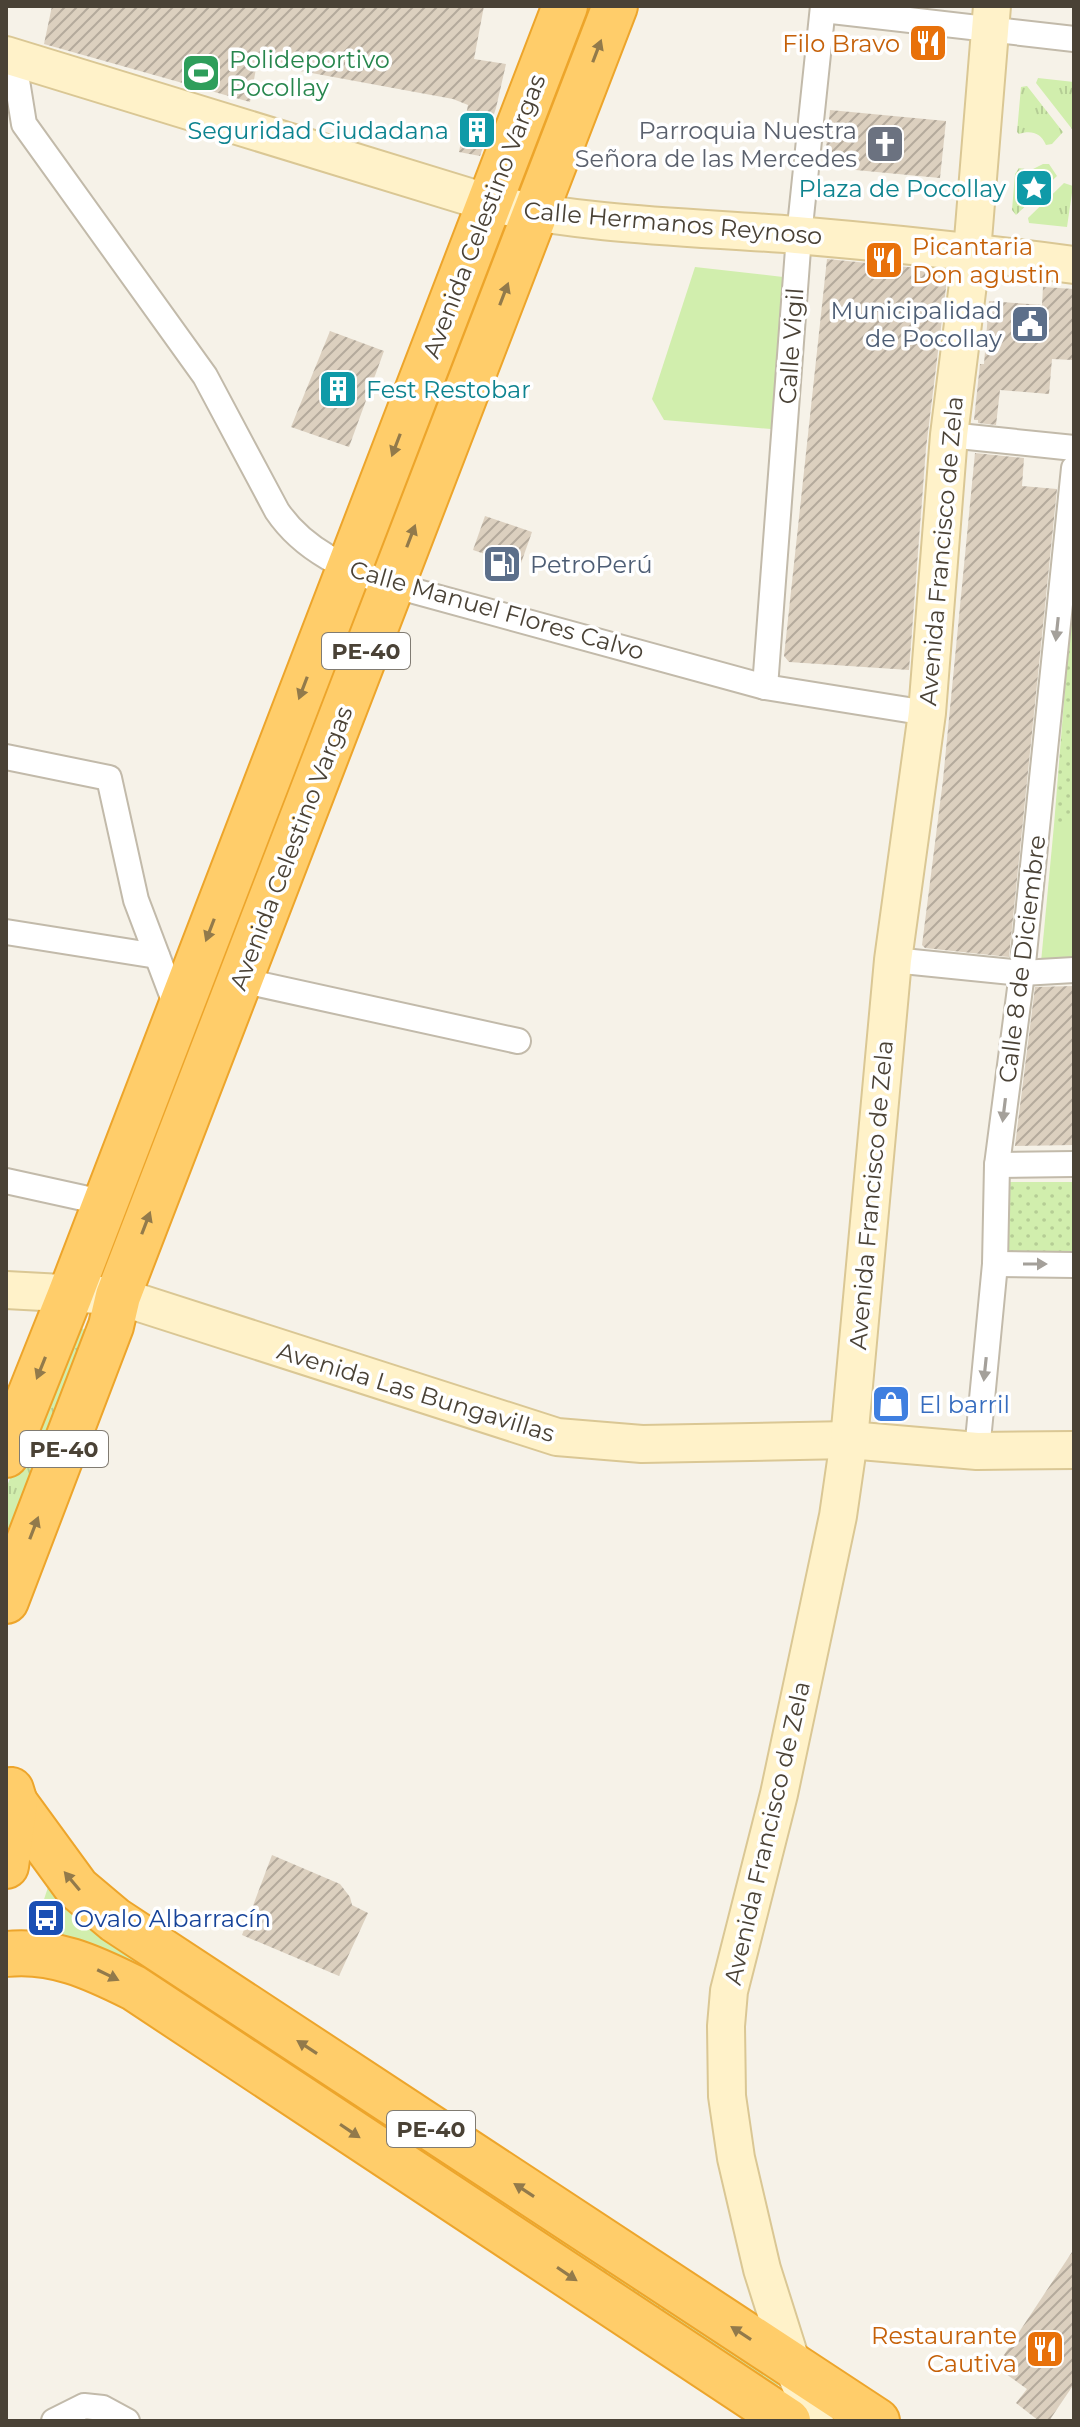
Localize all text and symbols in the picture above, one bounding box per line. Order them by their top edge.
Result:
restaurant icon: Filo Bravo [907,22,949,64]
place label: Filo Bravo [782,29,900,58]
one-way arrow [591,39,604,63]
place label: Polideportivo Pocollay [229,45,390,102]
sports icon: Polideportivo Pocollay [180,52,222,94]
street label: Avenida Celestino Vargas [416,70,552,362]
building icon: Seguridad Ciudadana [456,109,498,151]
place label: Seguridad Ciudadana [187,116,449,145]
place label: Parroquia Nuestra Señora de las Mercedes [575,116,857,173]
church icon: Parroquia Nuestra Señora de las Mercedes [864,123,906,165]
place icon: Plaza de Pocollay [1013,167,1055,209]
place label: Plaza de Pocollay [798,174,1006,203]
street label: Calle Hermanos Reynoso [522,195,824,251]
place label: Picantaria Don agustin [912,232,1060,289]
restaurant icon: Picantaria Don agustin [863,239,905,281]
one-way arrow [498,282,511,306]
street label: Calle Vigil [772,287,810,405]
place label: Municipalidad de Pocollay [831,296,1002,353]
public building icon: Municipalidad de Pocollay [1009,303,1051,345]
building icon: Fest Restobar [317,368,359,410]
place label: Fest Restobar [366,375,531,404]
street label: Avenida Francisco de Zela [913,395,969,707]
one-way arrow [389,433,402,457]
one-way arrow [404,524,417,548]
fuel station icon: PetroPerú [481,543,523,585]
place label: PetroPerú [530,550,653,579]
street label: Calle Manuel Flores Calvo [346,554,648,666]
one-way arrow [1051,617,1064,642]
road number: PE-40 [322,633,410,669]
one-way arrow [296,676,309,700]
street label: Avenida Celestino Vargas [223,702,359,994]
street label: Calle 8 de Diciembre [992,833,1052,1085]
one-way arrow [203,918,216,942]
street label: Avenida Francisco de Zela [843,1039,899,1351]
one-way arrow [997,1098,1010,1123]
one-way arrow [140,1211,153,1235]
one-way arrow [1023,1258,1048,1270]
street label: Avenida Las Bungavillas [274,1336,558,1448]
one-way arrow [34,1356,47,1380]
one-way arrow [978,1357,991,1382]
shop icon: El barril [870,1383,912,1425]
place label: El barril [919,1390,1010,1419]
road number: PE-40 [20,1431,108,1467]
one-way arrow [28,1516,41,1540]
street label: Avenida Francisco de Zela [718,1678,816,1988]
one-way arrow [65,1871,81,1891]
bus stop icon: Ovalo Albarracín [25,1897,67,1939]
place label: Ovalo Albarracín [74,1904,271,1933]
one-way arrow [96,1968,120,1982]
one-way arrow [296,2040,318,2055]
road number: PE-40 [387,2111,475,2147]
one-way arrow [339,2123,361,2138]
one-way arrow [513,2183,535,2197]
one-way arrow [556,2267,578,2281]
place label: Restaurante Cautiva [871,2321,1017,2378]
one-way arrow [731,2325,752,2340]
restaurant icon: Restaurante Cautiva [1024,2328,1066,2370]

